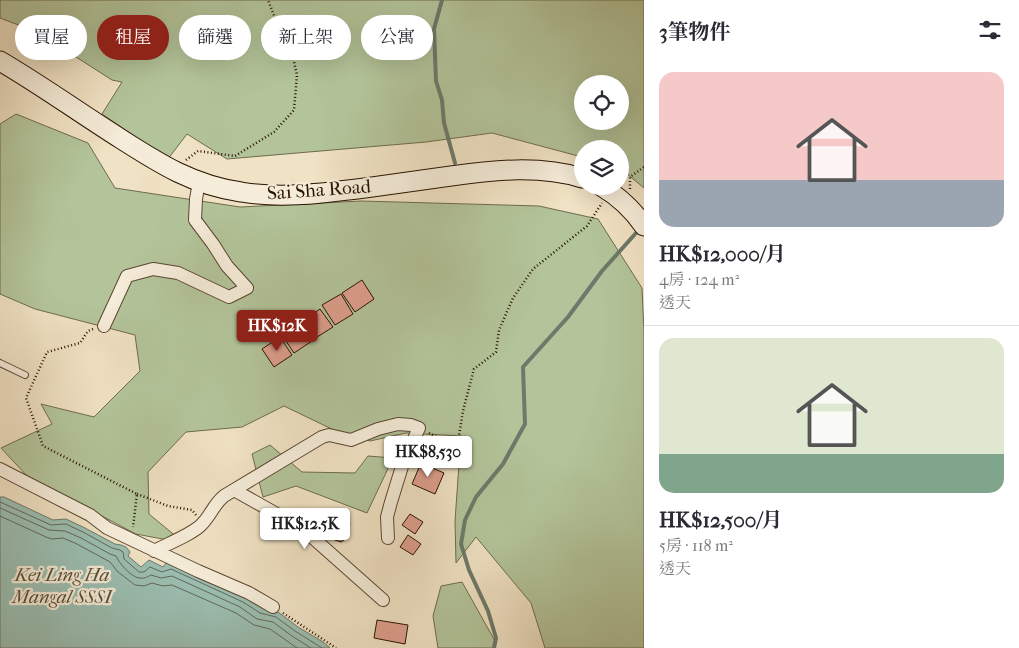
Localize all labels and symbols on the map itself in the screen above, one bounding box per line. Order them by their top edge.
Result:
street label: Sai Sha Road [266,175,372,205]
pin: HK$12K [236,310,318,352]
pin: HK$8,530 [376,436,480,478]
pin: HK$12.5K [253,508,357,550]
park label: Kei Ling Ha Mangal SSSI [10,564,114,608]

